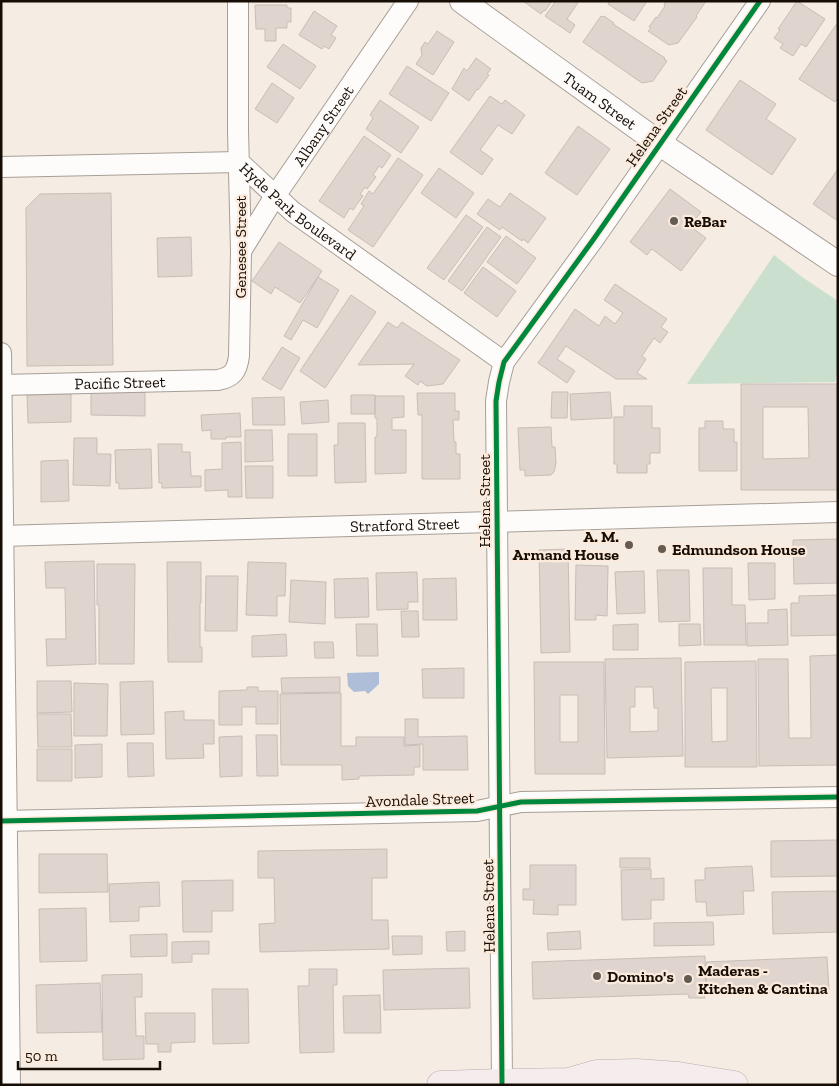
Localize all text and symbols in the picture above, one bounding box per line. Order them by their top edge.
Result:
street label: Tuam Street [559,68,640,134]
street label: Albany Street [289,82,358,170]
street label: Helena Street [622,82,691,170]
street label: Hyde Park Boulevard [236,159,360,264]
street label: Genesee Street [231,195,250,299]
place label: ReBar [684,212,727,231]
marker: ReBar [668,215,680,227]
street label: Pacific Street [74,372,166,393]
street label: Helena Street [475,454,494,548]
street label: Stratford Street [350,514,460,536]
place label: A. M. Armand House [513,527,619,564]
marker: A. M. Armand House [623,539,635,551]
place label: Edmundson House [672,540,806,559]
marker: Edmundson House [656,543,668,555]
street label: Avondale Street [365,788,475,811]
street label: Helena Street [478,859,499,953]
place label: Maderas - Kitchen & Cantina [698,961,828,998]
place label: Domino's [607,967,674,986]
marker: Domino's [591,970,603,982]
marker: Maderas - Kitchen & Cantina [682,973,694,985]
scale bar [18,1038,160,1070]
text: 50 m [25,1047,58,1065]

